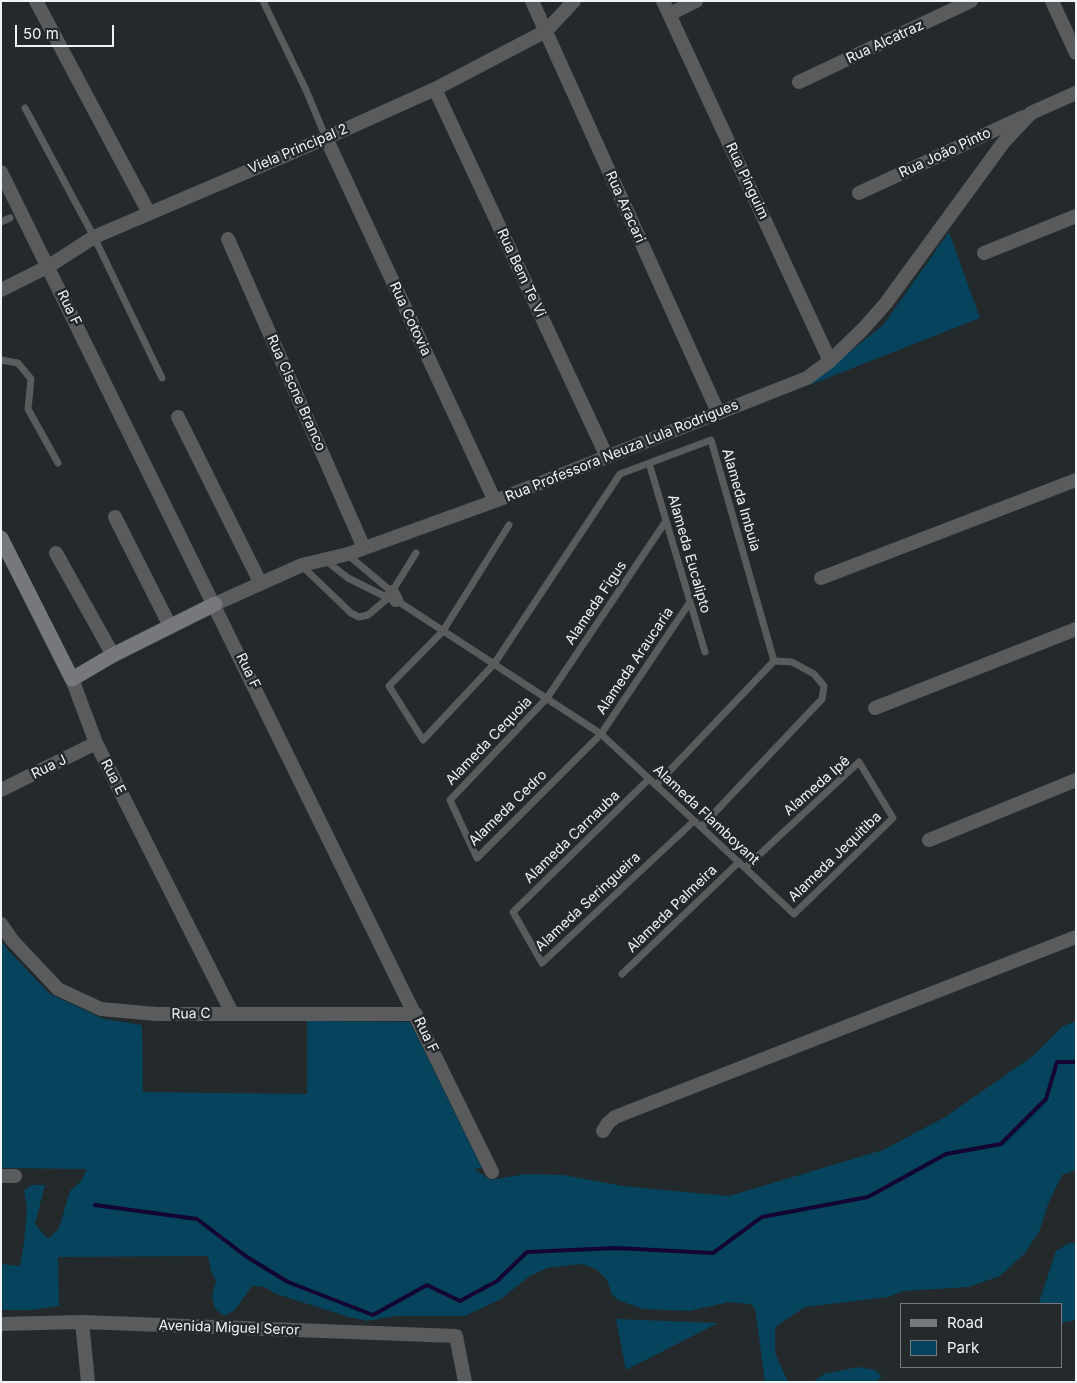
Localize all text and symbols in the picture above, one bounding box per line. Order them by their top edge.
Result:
scale bar [18,15,116,47]
street label: Rua Alcatraz [844,17,926,67]
text: 50 m [23,24,59,43]
street label: Viela Principal 2 [246,120,350,178]
street label: Rua João Pinto [896,124,994,182]
street label: Rua Pinguim [722,140,772,222]
street label: Rua Aracari [602,169,648,245]
street label: Rua Bem Te Vi [493,226,549,320]
street label: Rua Cotovia [386,279,434,359]
street label: Rua F [53,288,85,328]
street label: Rua Ciscne Branco [263,332,329,454]
street label: Rua Professora Neuza Lula Rodrigues [503,396,741,506]
street label: Alameda Imbuia [718,447,764,553]
street label: Alameda Eucalipto [664,493,714,615]
street label: Alameda Figus [562,558,630,648]
street label: Alameda Araucaria [593,604,677,718]
street label: Rua F [232,651,264,691]
street label: Alameda Cequoia [442,693,536,789]
street label: Rua J [29,751,69,783]
street label: Alameda Ipê [780,753,854,819]
street label: Rua E [97,756,129,798]
street label: Alameda Flamboyant [650,762,762,868]
street label: Alameda Cedro [465,766,551,850]
street label: Alameda Carnauba [521,787,623,887]
street label: Alameda Jequitiba [785,808,885,906]
street label: Alameda Seringueira [532,849,644,955]
street label: Alameda Palmeira [623,862,721,956]
street label: Rua C [171,1005,211,1023]
street label: Rua F [410,1015,442,1055]
legend [900,1303,1062,1368]
text: Road [947,1313,983,1332]
street label: Avenida Miguel Seror [158,1317,300,1339]
text: Park [947,1338,979,1357]

